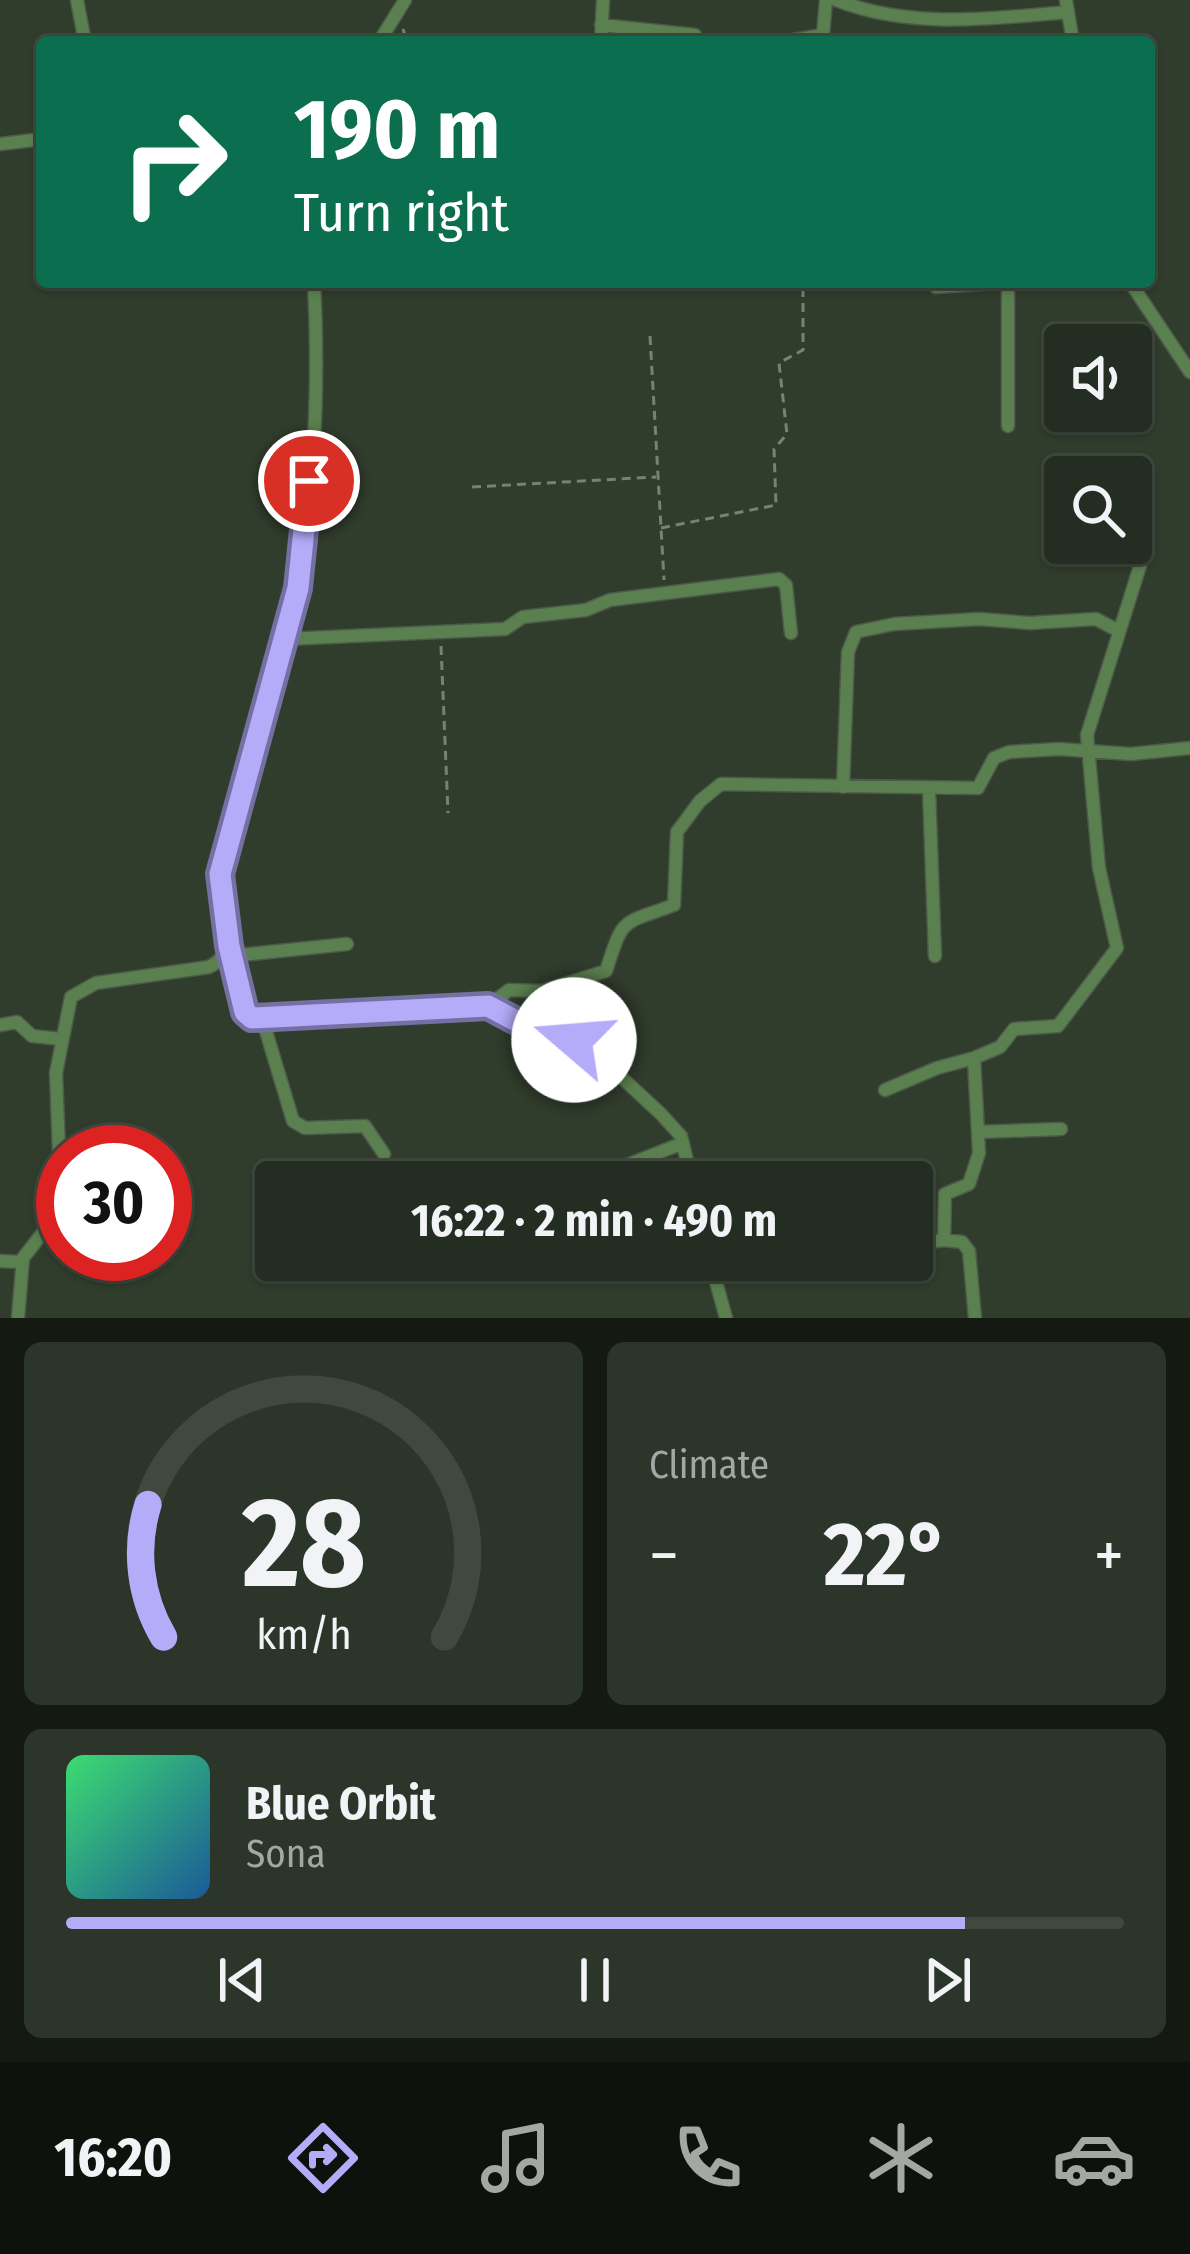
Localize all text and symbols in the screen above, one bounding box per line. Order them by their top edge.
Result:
text: 190 m [294,79,500,180]
icon: right [96,84,252,240]
text: Turn right [294,181,509,245]
map controls [1044,324,1152,564]
button: sound [1044,324,1152,432]
pin [258,430,360,532]
icon: arrive [276,448,342,514]
button: search [1044,456,1152,564]
position arrow [511,977,637,1103]
speed limit sign: 30 [36,1125,192,1281]
text: 16:22 · 2 min · 490 m [411,1194,777,1248]
text: Climate [649,1442,769,1488]
text: 28 [241,1469,365,1619]
text: 22° [824,1501,949,1609]
text: − [649,1516,679,1595]
text: + [1094,1516,1124,1595]
text: km/h [256,1608,351,1659]
text: Blue Orbit [246,1777,436,1831]
text: Sona [246,1831,326,1877]
icon: previous [209,1947,275,2013]
icon: pause [562,1947,628,2013]
icon: next [915,1947,981,2013]
icon: directions [281,2116,365,2200]
icon: music [474,2116,558,2200]
icon: phone [666,2116,750,2200]
icon: climate [859,2116,943,2200]
icon: car [1052,2116,1136,2200]
text: 16:20 [54,2126,172,2190]

